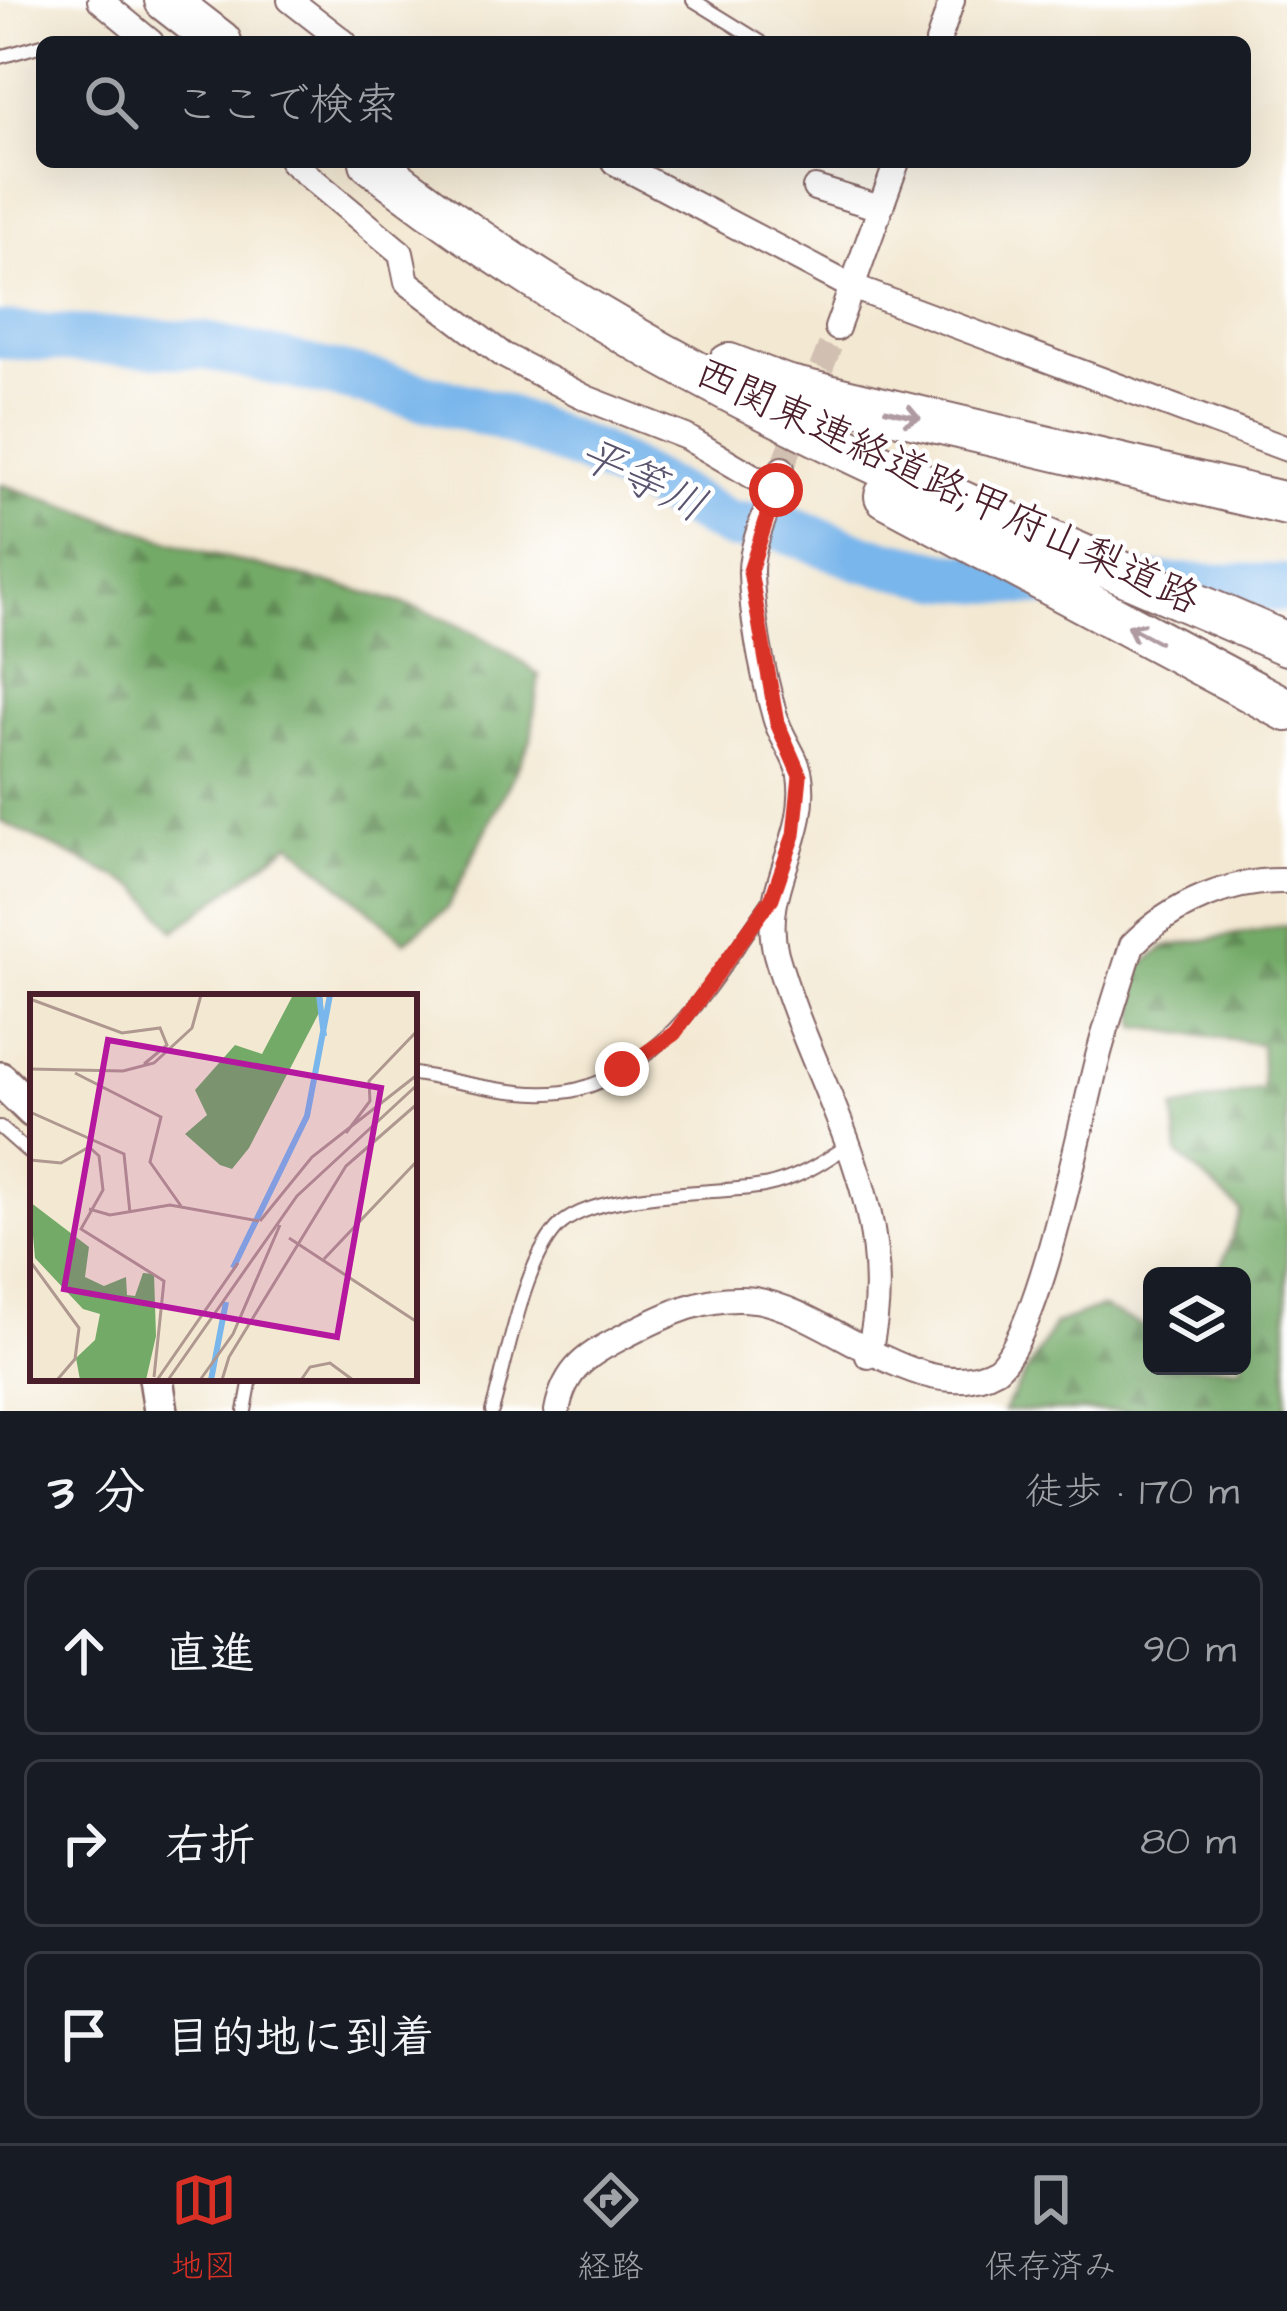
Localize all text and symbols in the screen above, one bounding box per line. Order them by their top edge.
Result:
search box [36,36,1251,168]
icon: search [78,69,144,135]
text: ここで検索 [174,75,399,137]
street label: 西関東連絡道路;甲府山梨道路 [685,344,1209,630]
one-way arrow [884,404,922,427]
water label: 平等川 [568,424,716,538]
route start [749,463,803,517]
one-way arrow [1126,622,1161,645]
inset map [30,994,417,1381]
route end [595,1042,649,1096]
map controls [1143,1267,1251,1375]
button: layers [1143,1267,1251,1375]
text: 3 分 [48,1458,145,1529]
text: 徒歩 · 170 m [1025,1466,1239,1520]
icon: ahead [51,1618,117,1684]
text: 直進 [165,1624,255,1686]
text: 90 m [1143,1624,1236,1678]
icon: right [51,1810,117,1876]
text: 右折 [165,1816,255,1878]
text: 80 m [1140,1816,1236,1870]
icon: arrive [51,2002,117,2068]
text: 目的地に到着 [165,2008,435,2070]
tab: 地図 [171,2167,237,2290]
tab: 経路 [578,2167,644,2290]
tab: 保存済み [985,2167,1117,2290]

